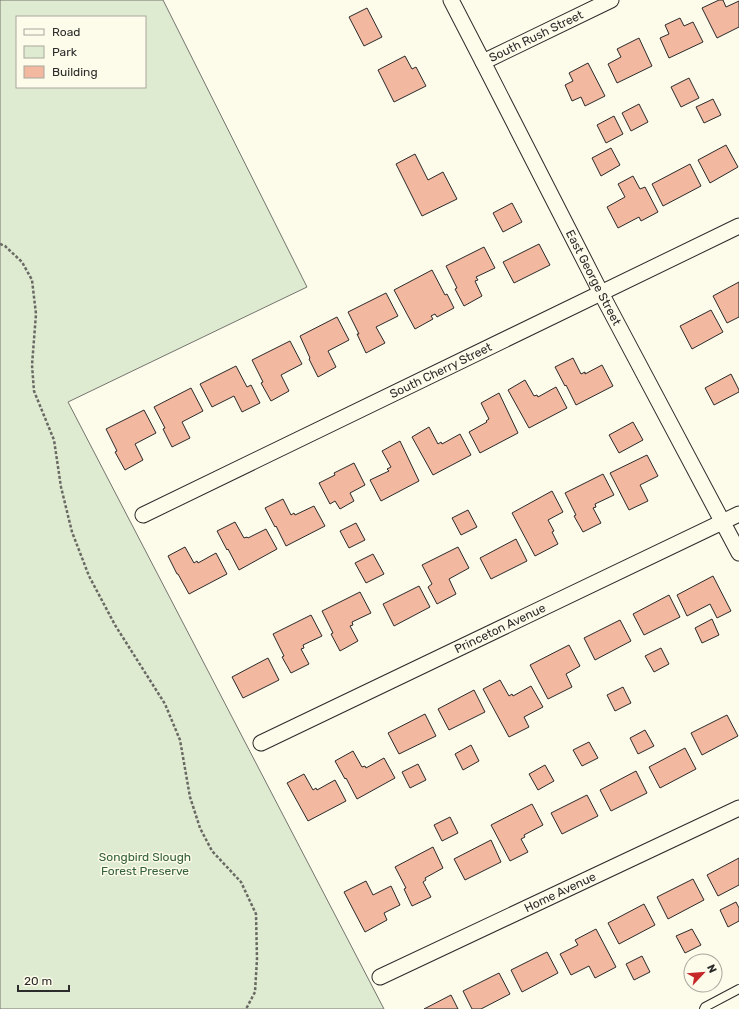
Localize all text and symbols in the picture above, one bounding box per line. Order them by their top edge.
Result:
street label: South Rush Street [487,7,586,65]
legend [16,16,146,88]
text: Road [52,25,80,39]
text: Park [52,45,78,59]
text: Building [52,65,98,79]
street label: East George Street [563,228,624,328]
street label: South Cherry Street [388,340,494,401]
street label: Princeton Avenue [452,601,548,656]
park label: Songbird Slough Forest Preserve [99,850,191,878]
street label: Home Avenue [522,869,598,915]
north arrow [683,953,723,993]
text: N [704,962,719,975]
scale bar [18,967,69,993]
text: 20 m [24,974,52,988]

